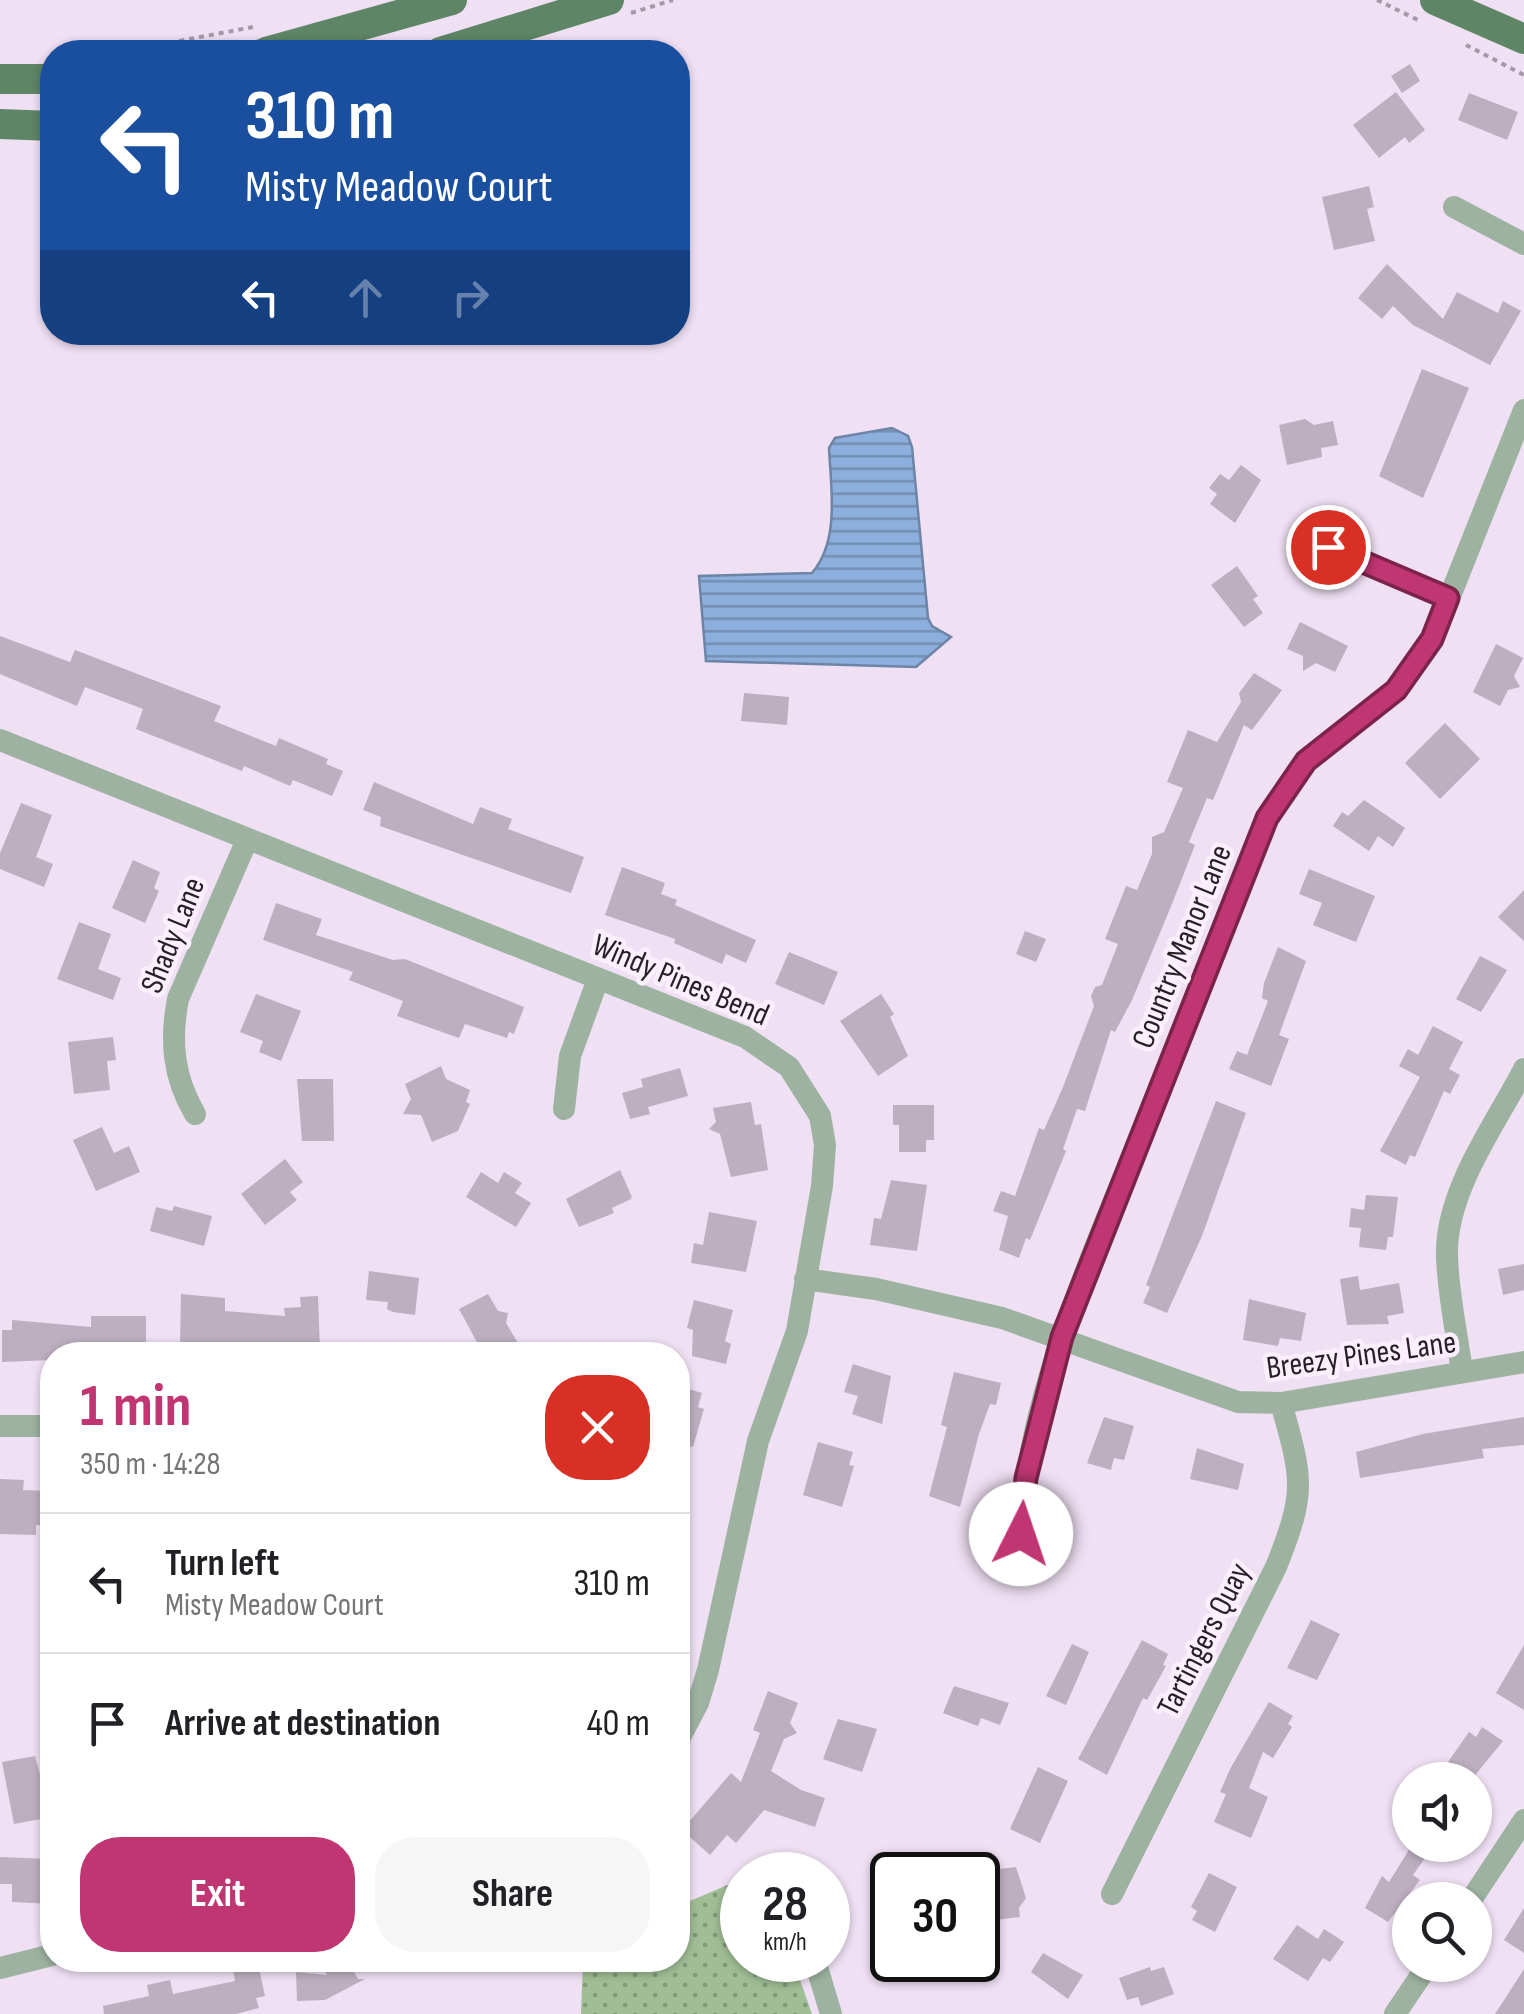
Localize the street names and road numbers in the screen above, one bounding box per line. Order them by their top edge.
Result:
street label: Country Manor Lane [1124,839,1241,1054]
street label: Shady Lane [133,872,214,999]
street label: Windy Pines Bend [586,926,775,1035]
street label: Breezy Pines Lane [1264,1323,1459,1388]
street label: Tartingers Quay [1149,1557,1260,1723]

